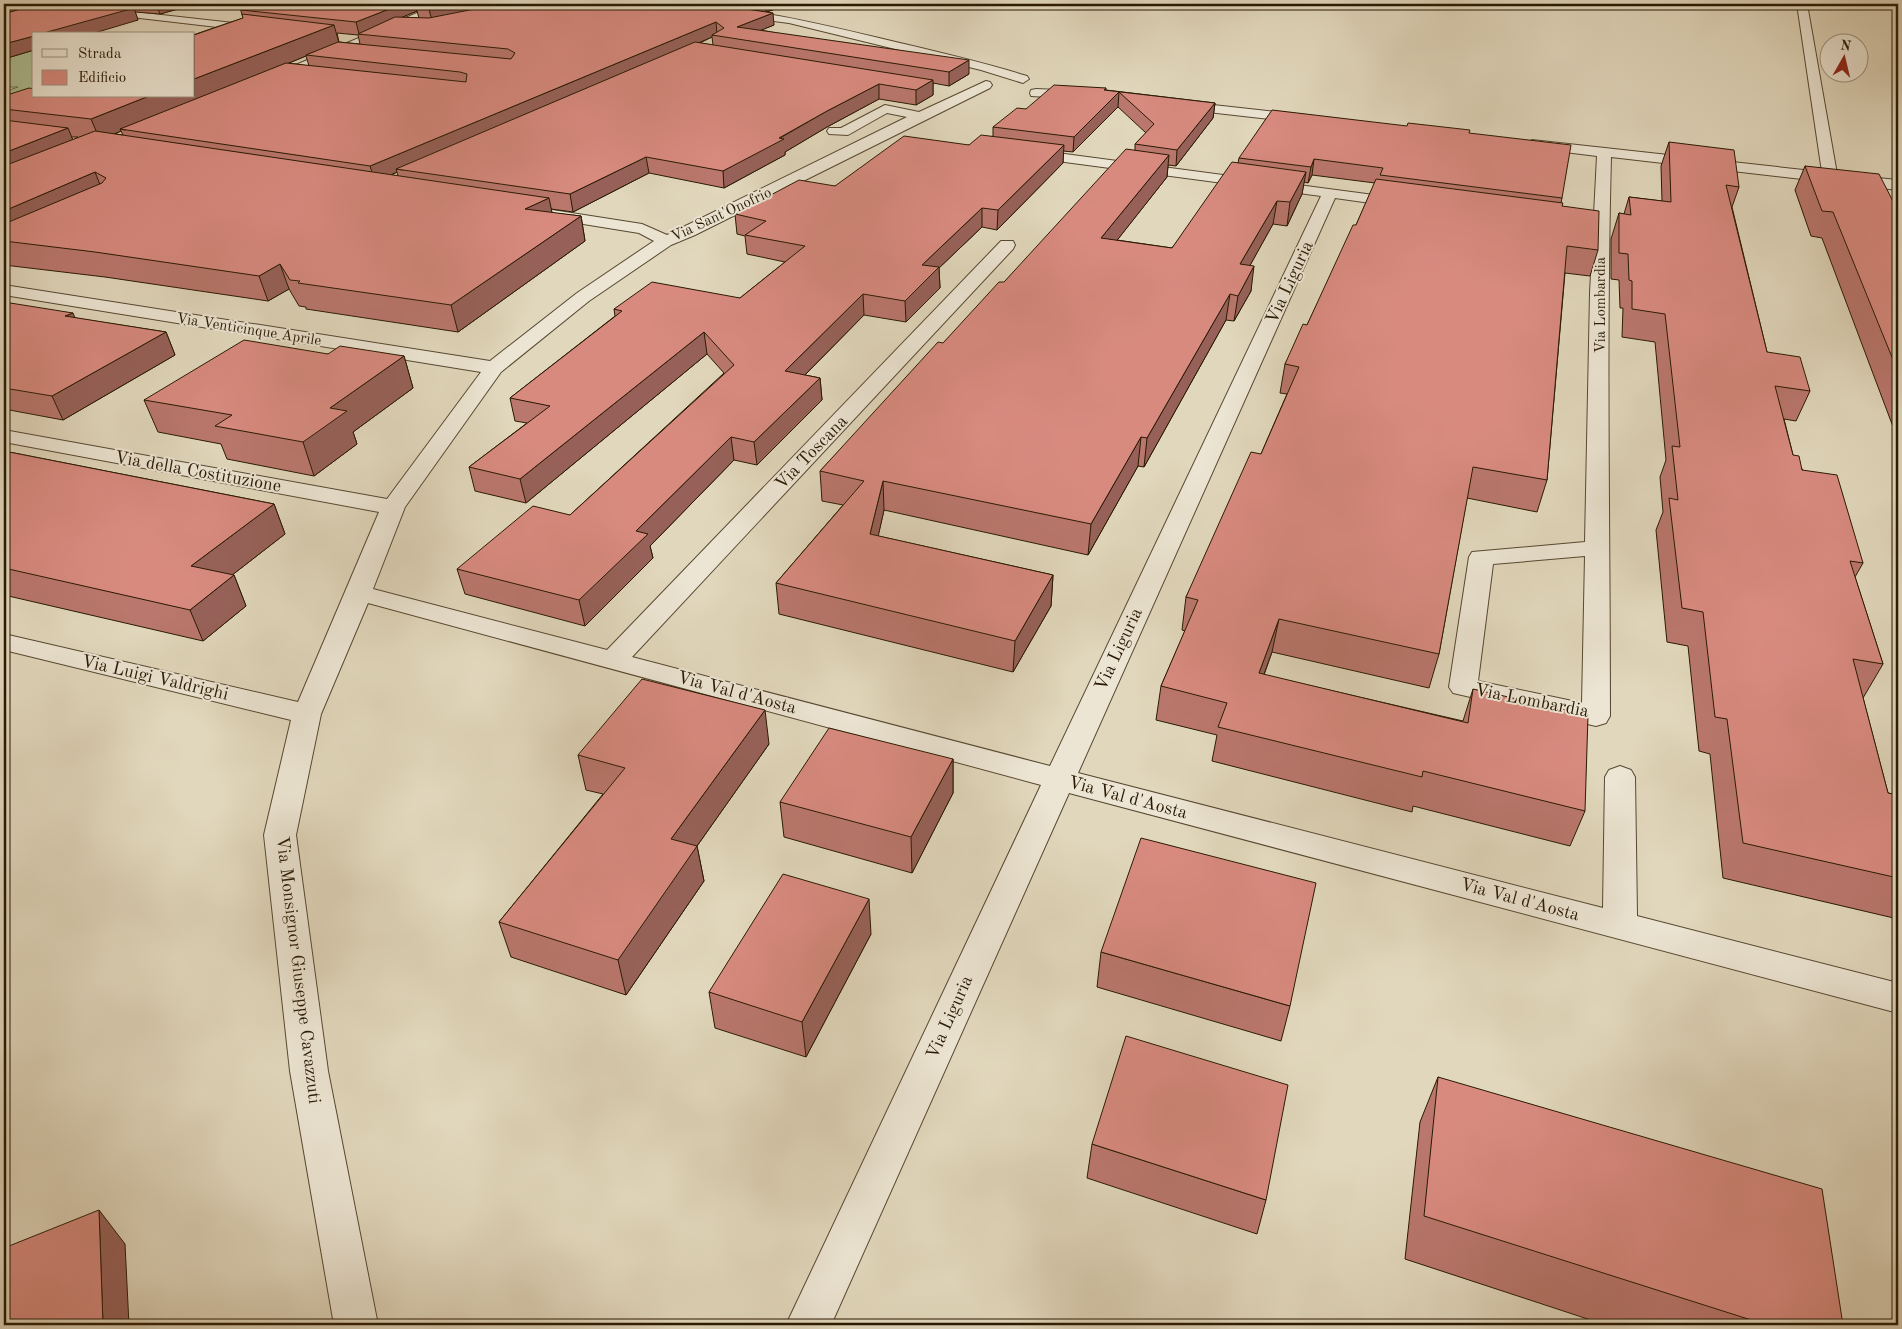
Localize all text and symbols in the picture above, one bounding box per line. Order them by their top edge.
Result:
legend [32,32,195,98]
north arrow [1820,32,1870,82]
text: N [1839,38,1852,54]
text: Strada [78,47,122,62]
text: Edificio [78,71,126,86]
street label: Via Sant'Onofrio [669,186,774,245]
street label: Via Liguria [1263,238,1317,327]
street label: Via Lombardia [1594,256,1609,353]
street label: Via Venticinque Aprile [175,312,322,349]
street label: Via Toscana [772,412,851,493]
street label: Via della Costituzione [113,448,283,496]
street label: Via Liguria [1092,605,1146,694]
street label: Via Luigi Valdrighi [80,652,230,704]
street label: Via Val d'Aosta [675,668,798,718]
street label: Via Lombardia [1473,681,1590,721]
street label: Via Val d'Aosta [1066,773,1189,823]
street label: Via Monsignor Giuseppe Cavazzuti [273,835,323,1105]
street label: Via Val d'Aosta [1458,875,1581,925]
street label: Via Liguria [924,973,976,1062]

